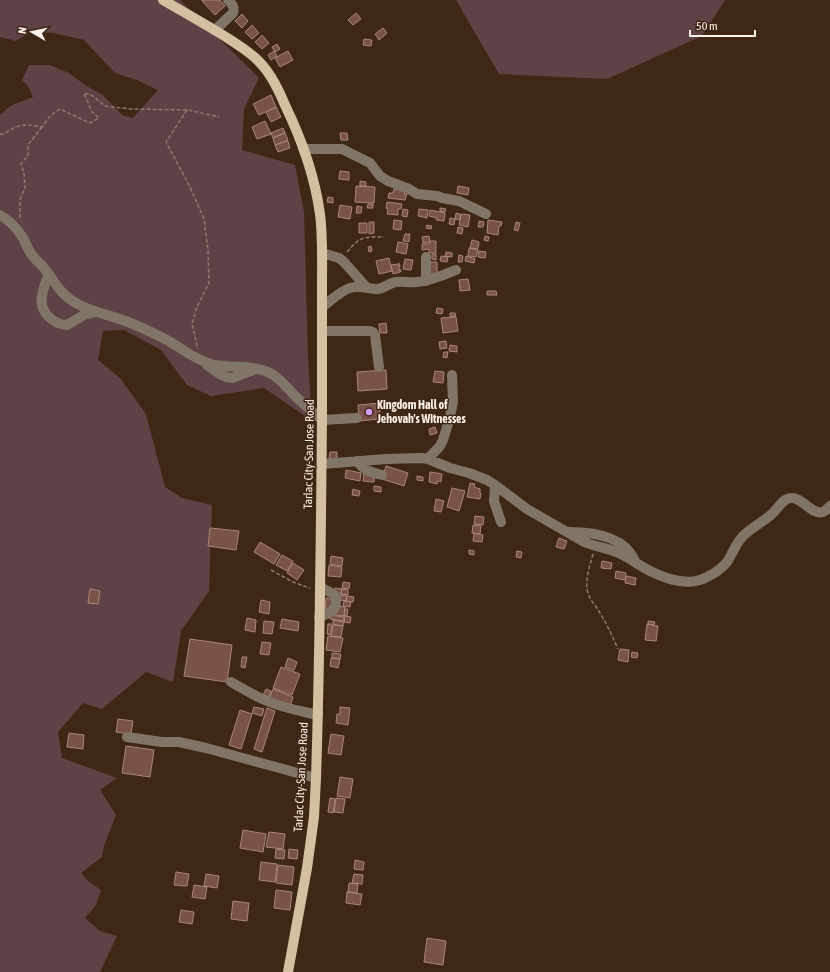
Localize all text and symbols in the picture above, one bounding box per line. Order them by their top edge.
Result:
north arrow [12,12,52,52]
scale bar [690,12,755,38]
text: 50 m [696,19,718,33]
text: N [16,26,29,35]
place label: Kingdom Hall of Jehovah's Witnesses [376,398,467,426]
street label: Tarlac City-San Jose Road [301,399,317,509]
marker: Kingdom Hall of Jehovah's Witnesses [364,407,374,417]
street label: Tarlac City-San Jose Road [291,722,311,832]

